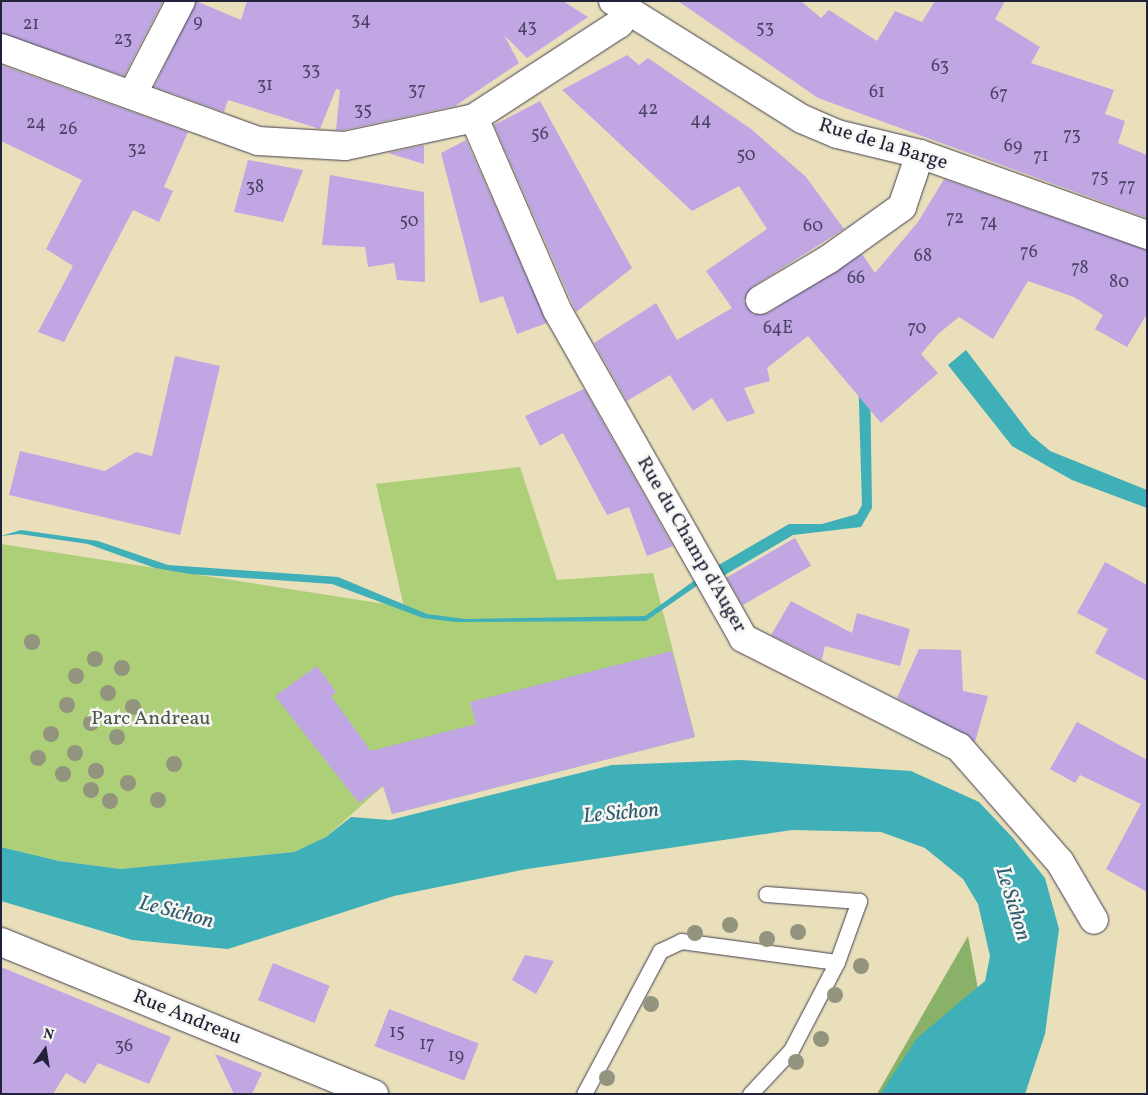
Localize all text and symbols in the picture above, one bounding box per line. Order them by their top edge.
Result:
house number: 34 [351,10,371,32]
house number: 9 [193,12,203,34]
house number: 21 [23,14,39,36]
house number: 43 [517,17,537,39]
house number: 53 [756,18,774,40]
house number: 23 [114,29,132,51]
house number: 63 [931,56,949,78]
house number: 33 [302,60,320,82]
house number: 31 [257,75,273,97]
house number: 37 [408,80,426,102]
house number: 61 [869,82,885,104]
house number: 67 [990,84,1008,106]
house number: 42 [638,99,658,121]
house number: 35 [354,100,372,122]
house number: 44 [690,110,712,132]
house number: 24 [26,113,46,135]
street label: Rue de la Barge [816,114,950,176]
house number: 26 [59,119,77,141]
house number: 56 [531,124,549,146]
house number: 73 [1063,125,1081,147]
house number: 69 [1004,136,1022,158]
house number: 32 [128,139,146,161]
house number: 50 [736,145,756,167]
house number: 71 [1033,146,1049,168]
house number: 75 [1091,167,1109,189]
house number: 77 [1118,176,1136,198]
house number: 38 [246,177,264,199]
house number: 72 [946,208,964,230]
house number: 50 [399,211,419,233]
house number: 74 [980,212,998,234]
house number: 60 [803,216,823,238]
house number: 76 [1020,242,1038,264]
house number: 68 [914,246,932,268]
house number: 78 [1071,258,1089,280]
house number: 66 [847,268,865,290]
house number: 80 [1109,272,1129,294]
house number: 64E [763,318,793,340]
house number: 70 [908,318,926,340]
street label: Rue du Champ d'Auger [631,453,751,637]
park label: Parc Andreau [91,707,211,731]
water label: Le Sichon [582,798,660,830]
water label: Le Sichon [989,864,1035,944]
water label: Le Sichon [136,891,216,935]
street label: Rue Andreau [129,985,245,1051]
house number: 15 [389,1022,405,1044]
text: N [41,1024,56,1045]
north arrow [20,1025,70,1075]
house number: 17 [419,1034,435,1056]
house number: 36 [115,1036,133,1058]
house number: 19 [448,1046,464,1068]

